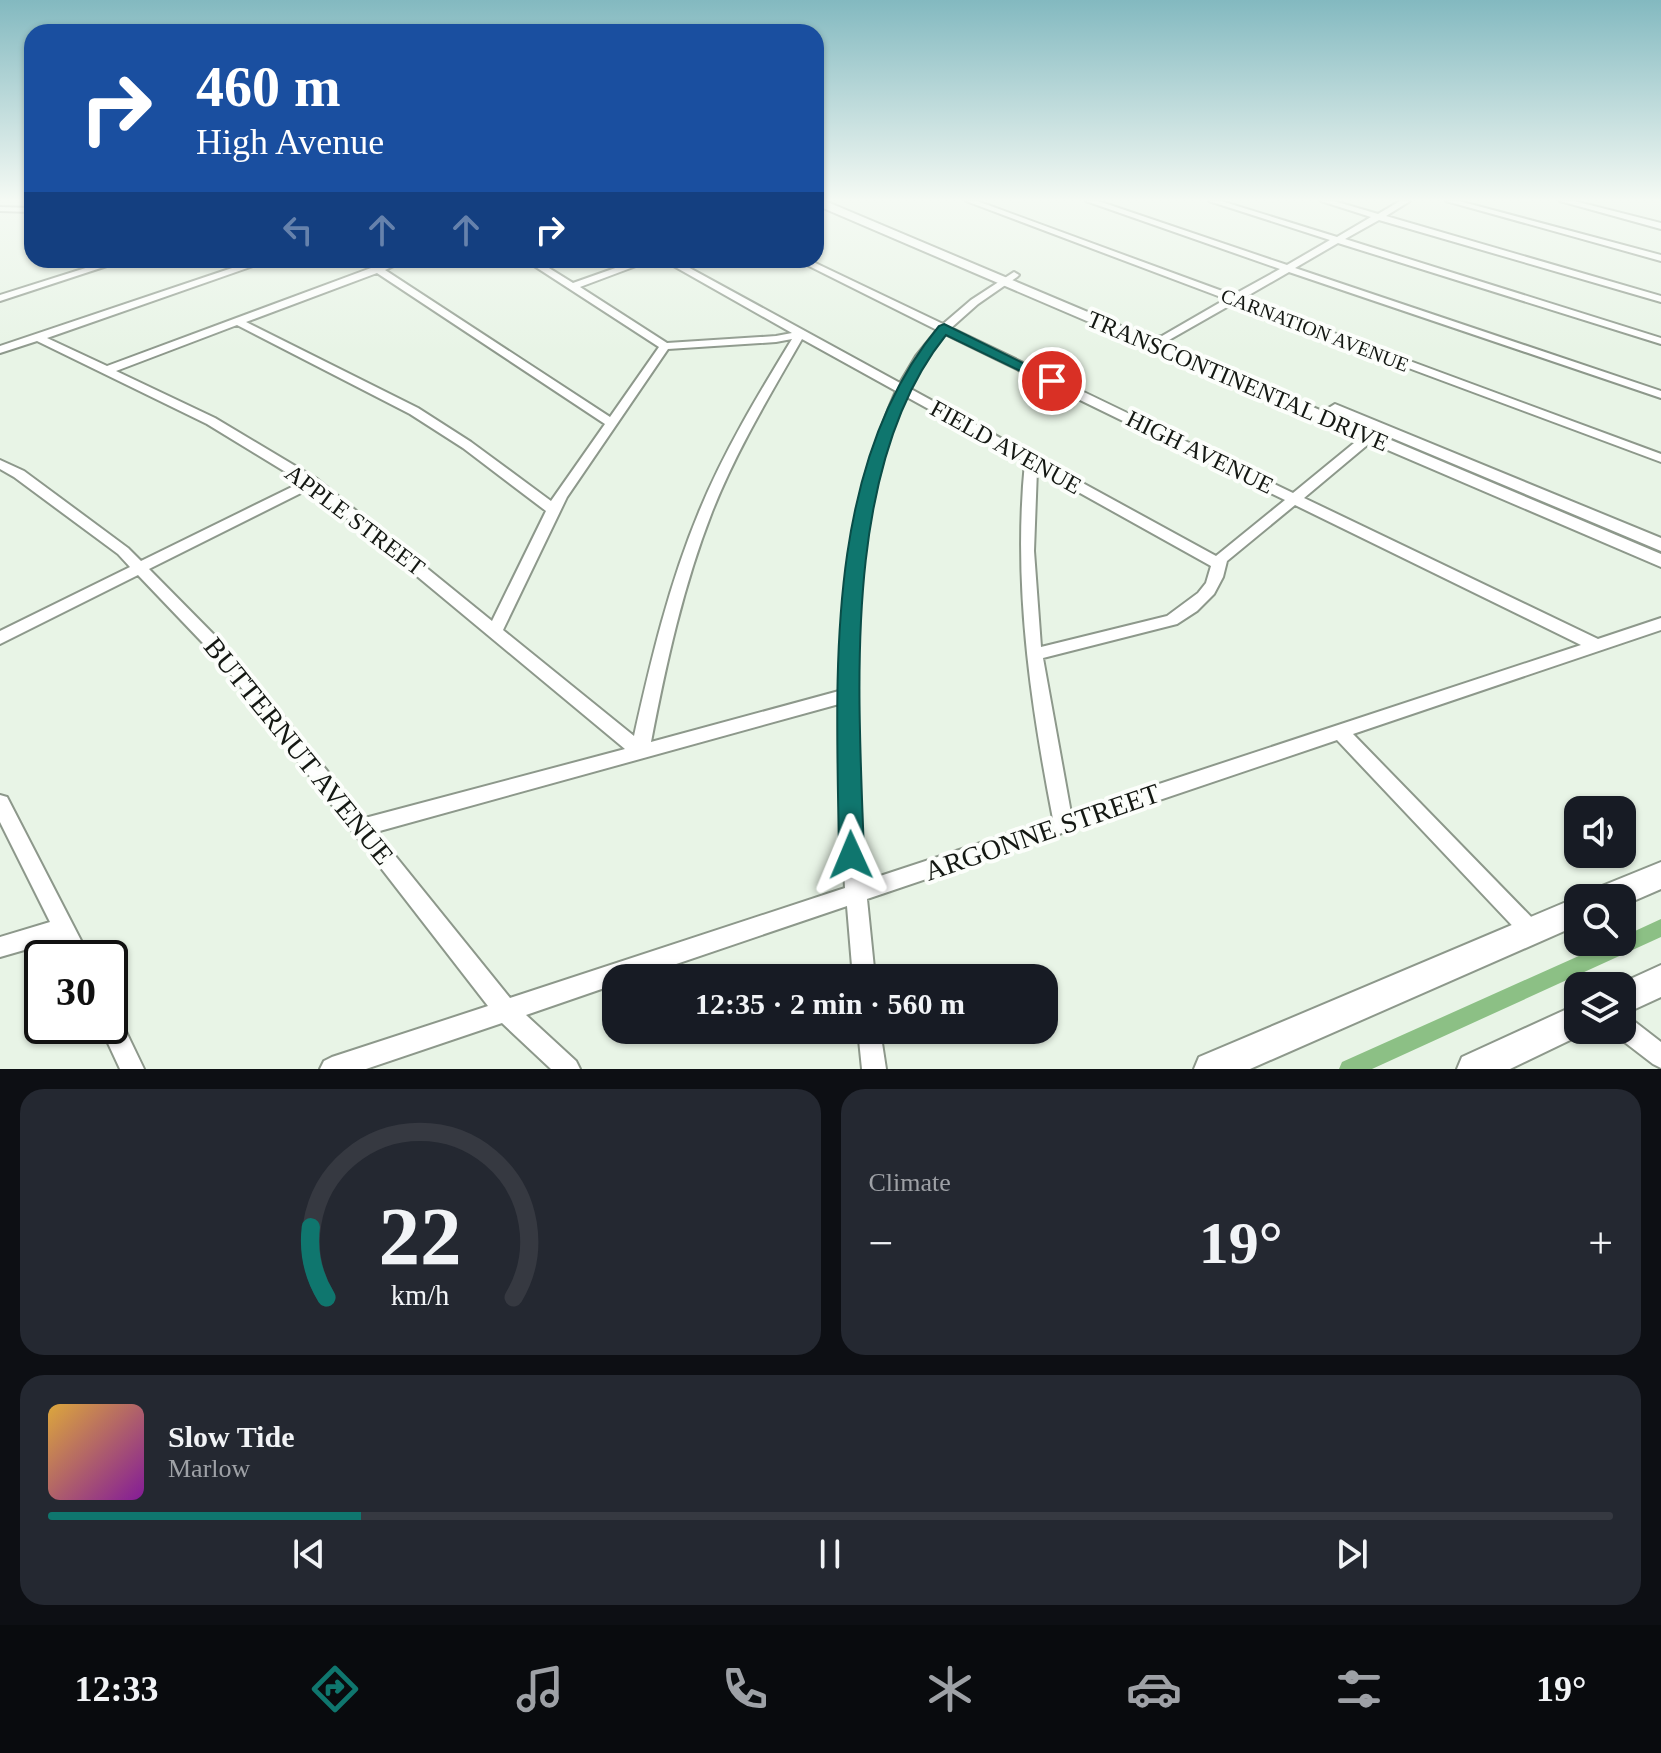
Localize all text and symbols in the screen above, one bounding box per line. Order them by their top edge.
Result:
icon: right [64,56,168,160]
text: 460 m [196,56,341,118]
text: High Avenue [196,122,384,162]
icon: left [276,208,320,252]
icon: ahead [360,208,404,252]
icon: ahead [444,208,488,252]
icon: right [528,208,572,252]
street label: CARNATION AVENUE [1218,284,1412,376]
street label: TRANSCONTINENTAL DRIVE [1084,306,1392,456]
pin [1018,347,1086,415]
icon: arrive [1030,359,1074,403]
street label: FIELD AVENUE [926,395,1086,499]
street label: HIGH AVENUE [1122,405,1278,499]
street label: APPLE STREET [280,459,430,581]
street label: BUTTERNUT AVENUE [198,631,400,871]
street label: ARGONNE STREET [920,777,1164,887]
map controls [1564,796,1636,1044]
button: sound [1564,796,1636,868]
position arrow [809,813,893,897]
button: search [1564,884,1636,956]
speed limit sign: 30 [24,940,128,1044]
button: layers [1564,972,1636,1044]
text: 12:35 · 2 min · 560 m [695,987,965,1020]
text: Climate [869,1168,951,1197]
text: 22 [379,1190,462,1282]
text: 19° [1199,1210,1283,1276]
text: − [869,1219,893,1268]
text: + [1588,1219,1613,1268]
text: km/h [391,1280,450,1311]
text: Slow Tide [168,1420,294,1453]
text: Marlow [168,1454,250,1483]
icon: previous [287,1532,331,1576]
icon: pause [808,1532,852,1576]
icon: next [1330,1532,1374,1576]
icon: directions [307,1661,363,1717]
icon: music [512,1661,568,1717]
icon: phone [717,1661,773,1717]
icon: climate [922,1661,978,1717]
icon: car [1126,1661,1182,1717]
icon: filters [1331,1661,1387,1717]
text: 12:33 [74,1669,158,1709]
text: 19° [1536,1669,1587,1709]

